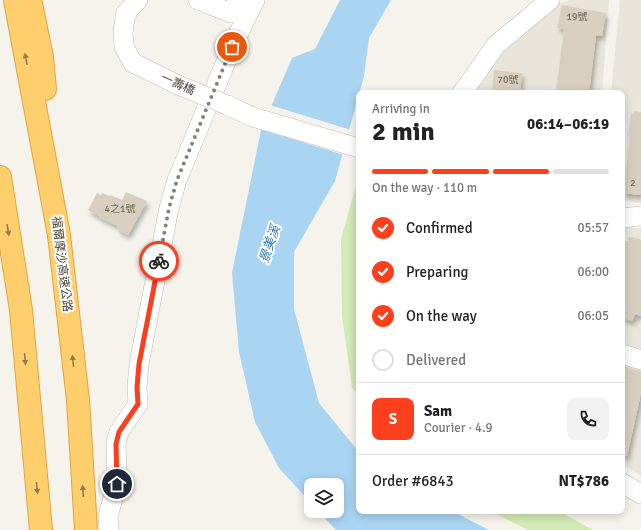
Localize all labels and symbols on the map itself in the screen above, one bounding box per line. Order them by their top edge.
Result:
house number: 19號 [567,11,587,23]
pin [215,30,249,64]
one-way arrow [23,53,29,65]
street label: 一壽橋 [158,70,197,99]
house number: 70號 [498,74,518,86]
house number: 2 [630,177,636,189]
house number: 4之1號 [105,203,135,215]
street label: 福爾摩沙高速公路 [48,215,75,313]
water label: 景美溪 [256,221,285,265]
one-way arrow [5,224,11,236]
courier [139,241,179,281]
one-way arrow [22,353,28,365]
one-way arrow [70,355,77,368]
pin [100,467,134,501]
one-way arrow [34,482,40,494]
one-way arrow [80,485,87,497]

